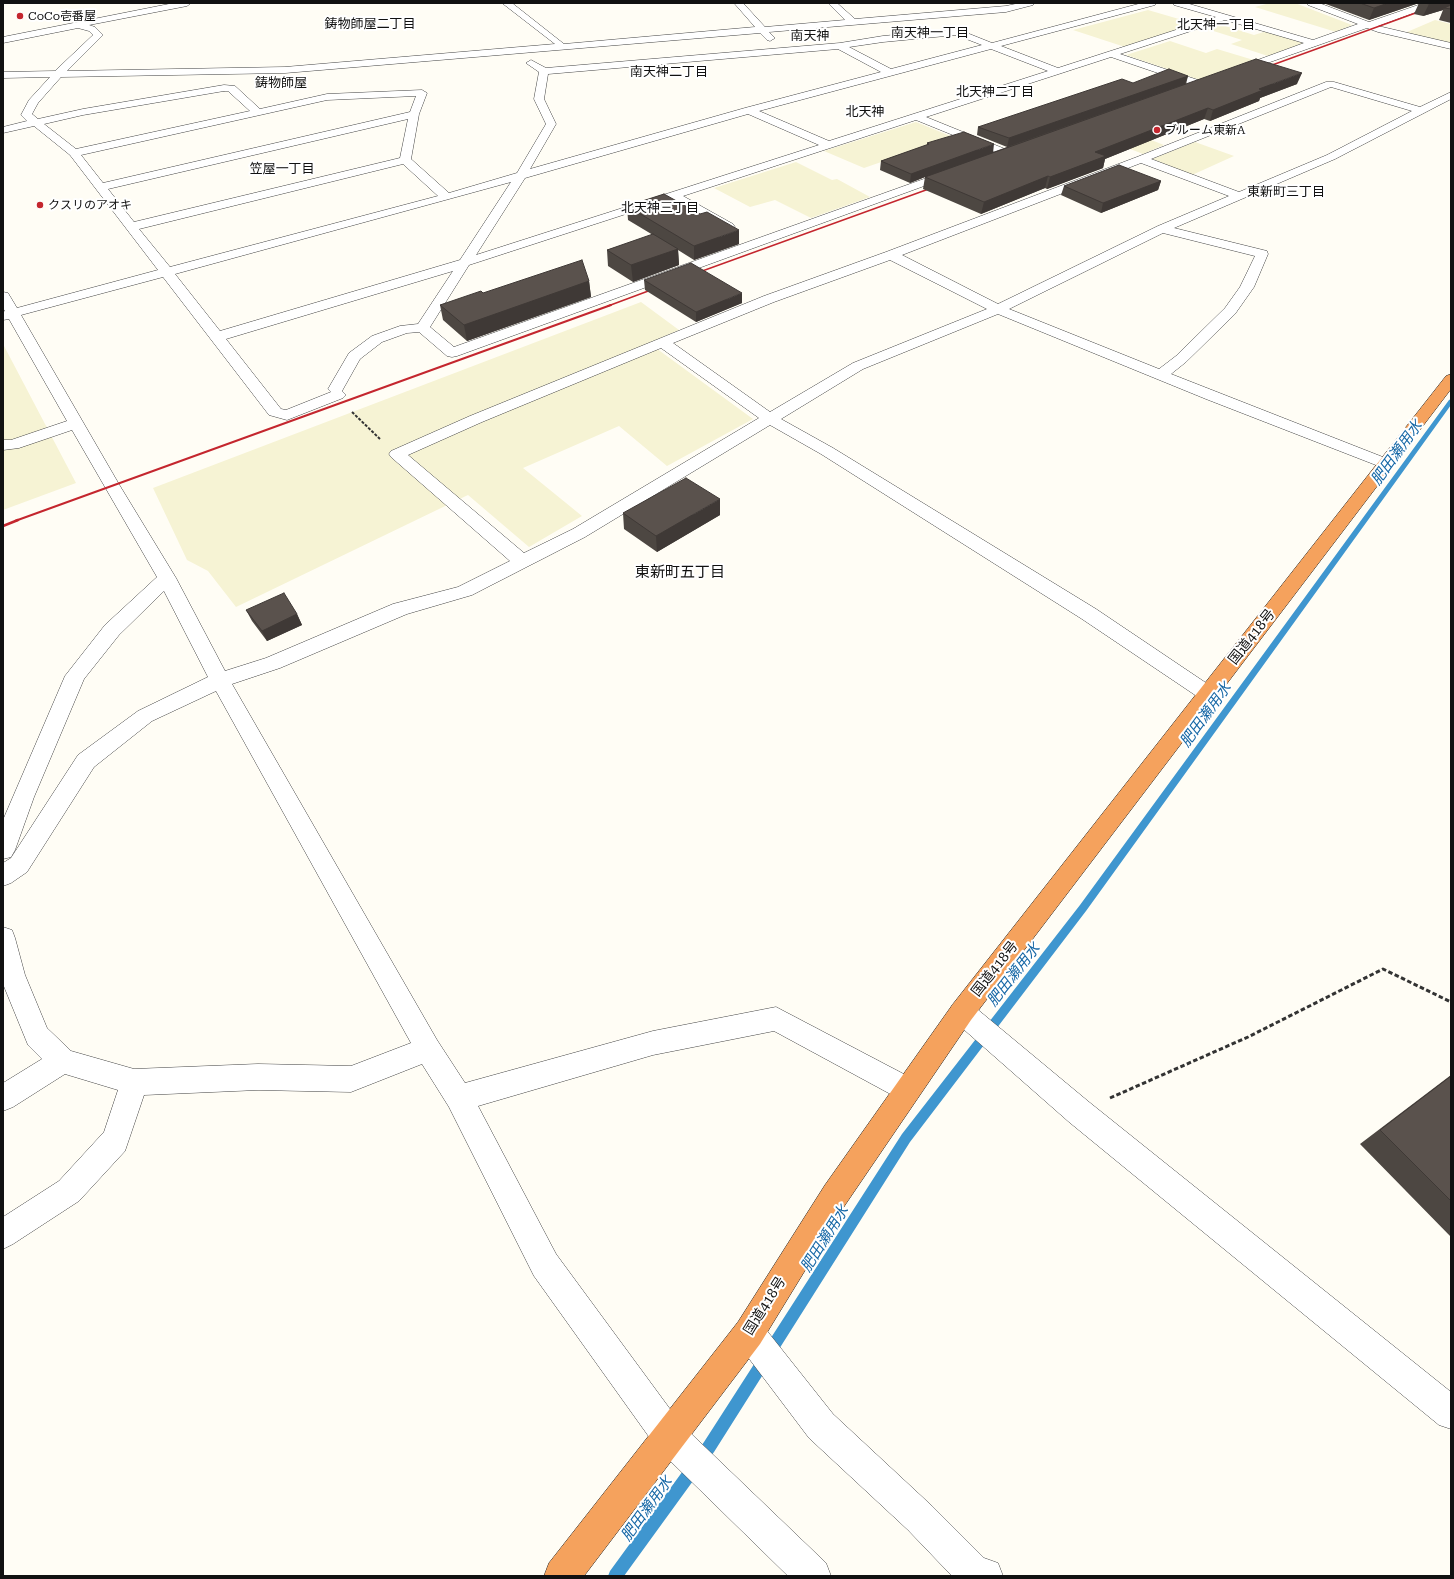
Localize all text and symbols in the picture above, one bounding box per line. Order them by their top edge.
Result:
place label: CoCo壱番屋 [28,9,96,23]
marker: CoCo壱番屋 [15,11,25,21]
district label: 鋳物師屋二丁目 [325,16,415,32]
district label: 北天神一丁目 [1177,17,1255,33]
district label: 南天神一丁目 [891,25,969,41]
district label: 南天神 [791,28,829,44]
district label: 南天神二丁目 [630,64,708,80]
district label: 鋳物師屋 [255,75,307,91]
district label: 北天神二丁目 [956,84,1034,100]
district label: 北天神 [846,104,884,120]
place label: ブルーム東新A [1165,123,1245,137]
marker: ブルーム東新A [1152,125,1162,135]
district label: 笠屋一丁目 [250,161,314,177]
district label: 東新町三丁目 [1247,184,1325,200]
place label: クスリのアオキ [48,198,132,212]
marker: クスリのアオキ [35,200,45,210]
district label: 北天神三丁目 [621,200,699,216]
water label: 肥田瀬用水 [1368,417,1426,489]
district label: 東新町五丁目 [635,564,725,582]
street label: 国道418号 [1225,606,1279,668]
water label: 肥田瀬用水 [1177,679,1235,751]
street label: 国道418号 [968,938,1022,1000]
water label: 肥田瀬用水 [984,940,1044,1010]
water label: 肥田瀬用水 [797,1202,853,1276]
street label: 国道418号 [741,1274,789,1338]
water label: 肥田瀬用水 [618,1473,676,1545]

